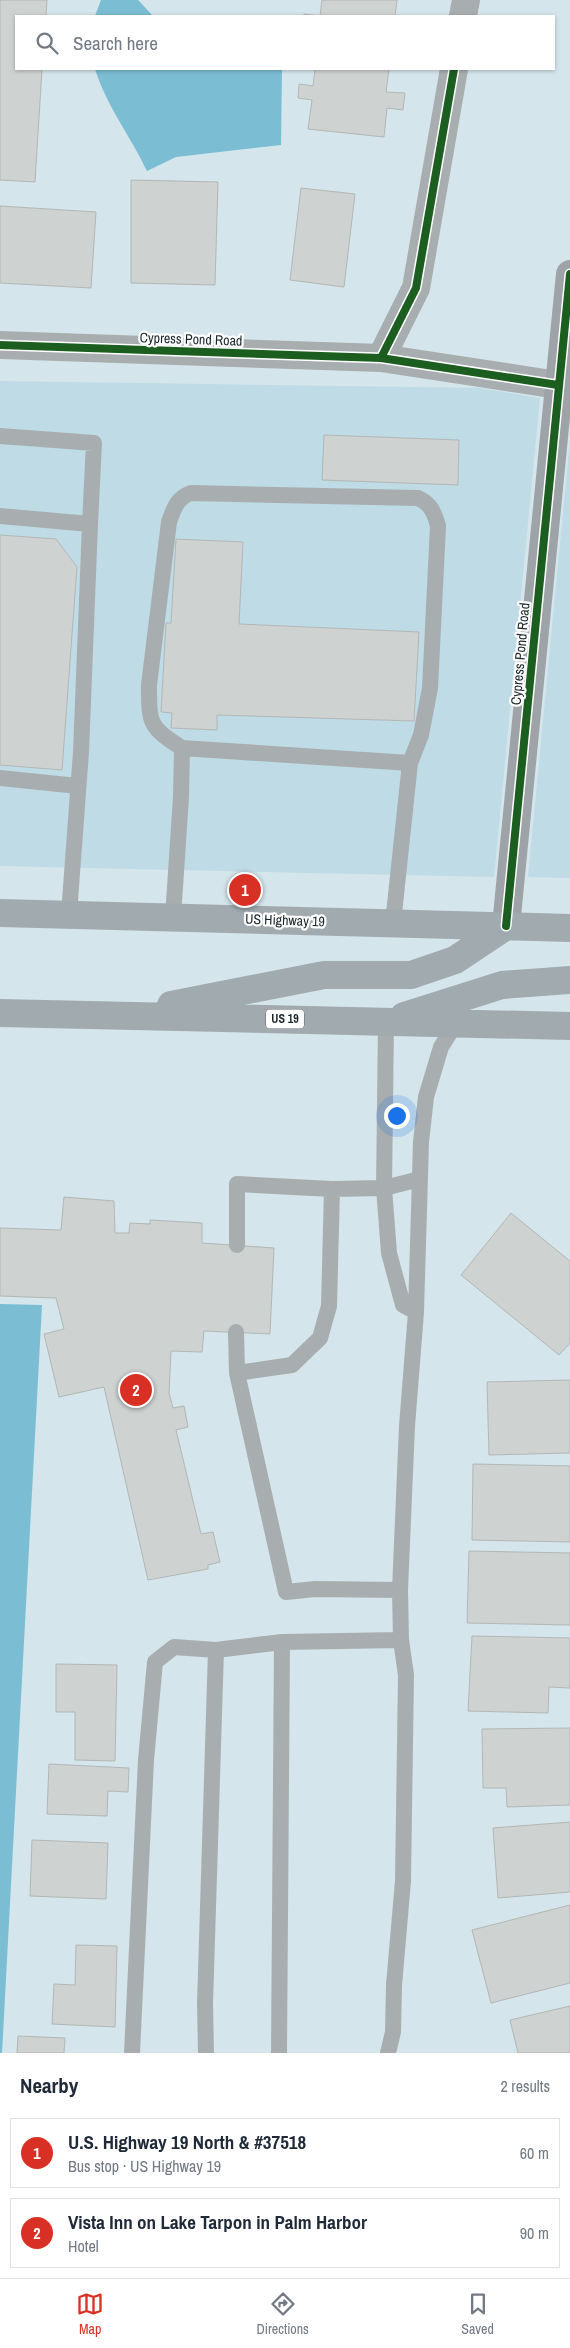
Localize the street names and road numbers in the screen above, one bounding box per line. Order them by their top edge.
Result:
street label: Cypress Pond Road [139,328,243,350]
street label: Cypress Pond Road [507,602,533,706]
street label: US Highway 19 [245,910,325,930]
road number: US 19 [266,1010,304,1028]

